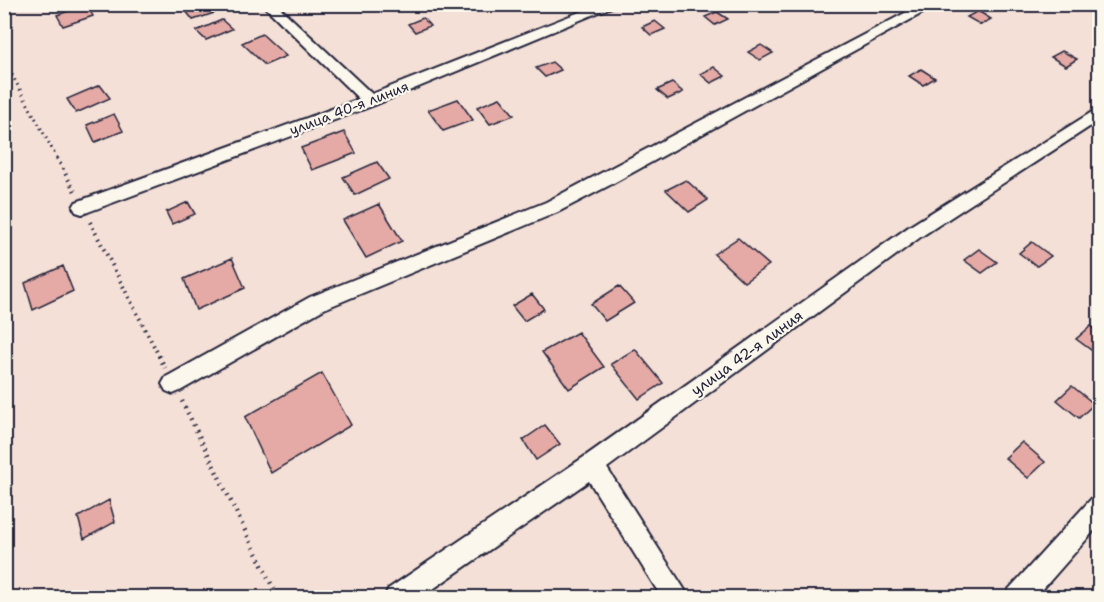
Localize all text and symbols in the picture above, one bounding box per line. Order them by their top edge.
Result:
street label: улица 40-я линия [287,77,411,139]
street label: улица 42-я линия [687,306,807,400]

